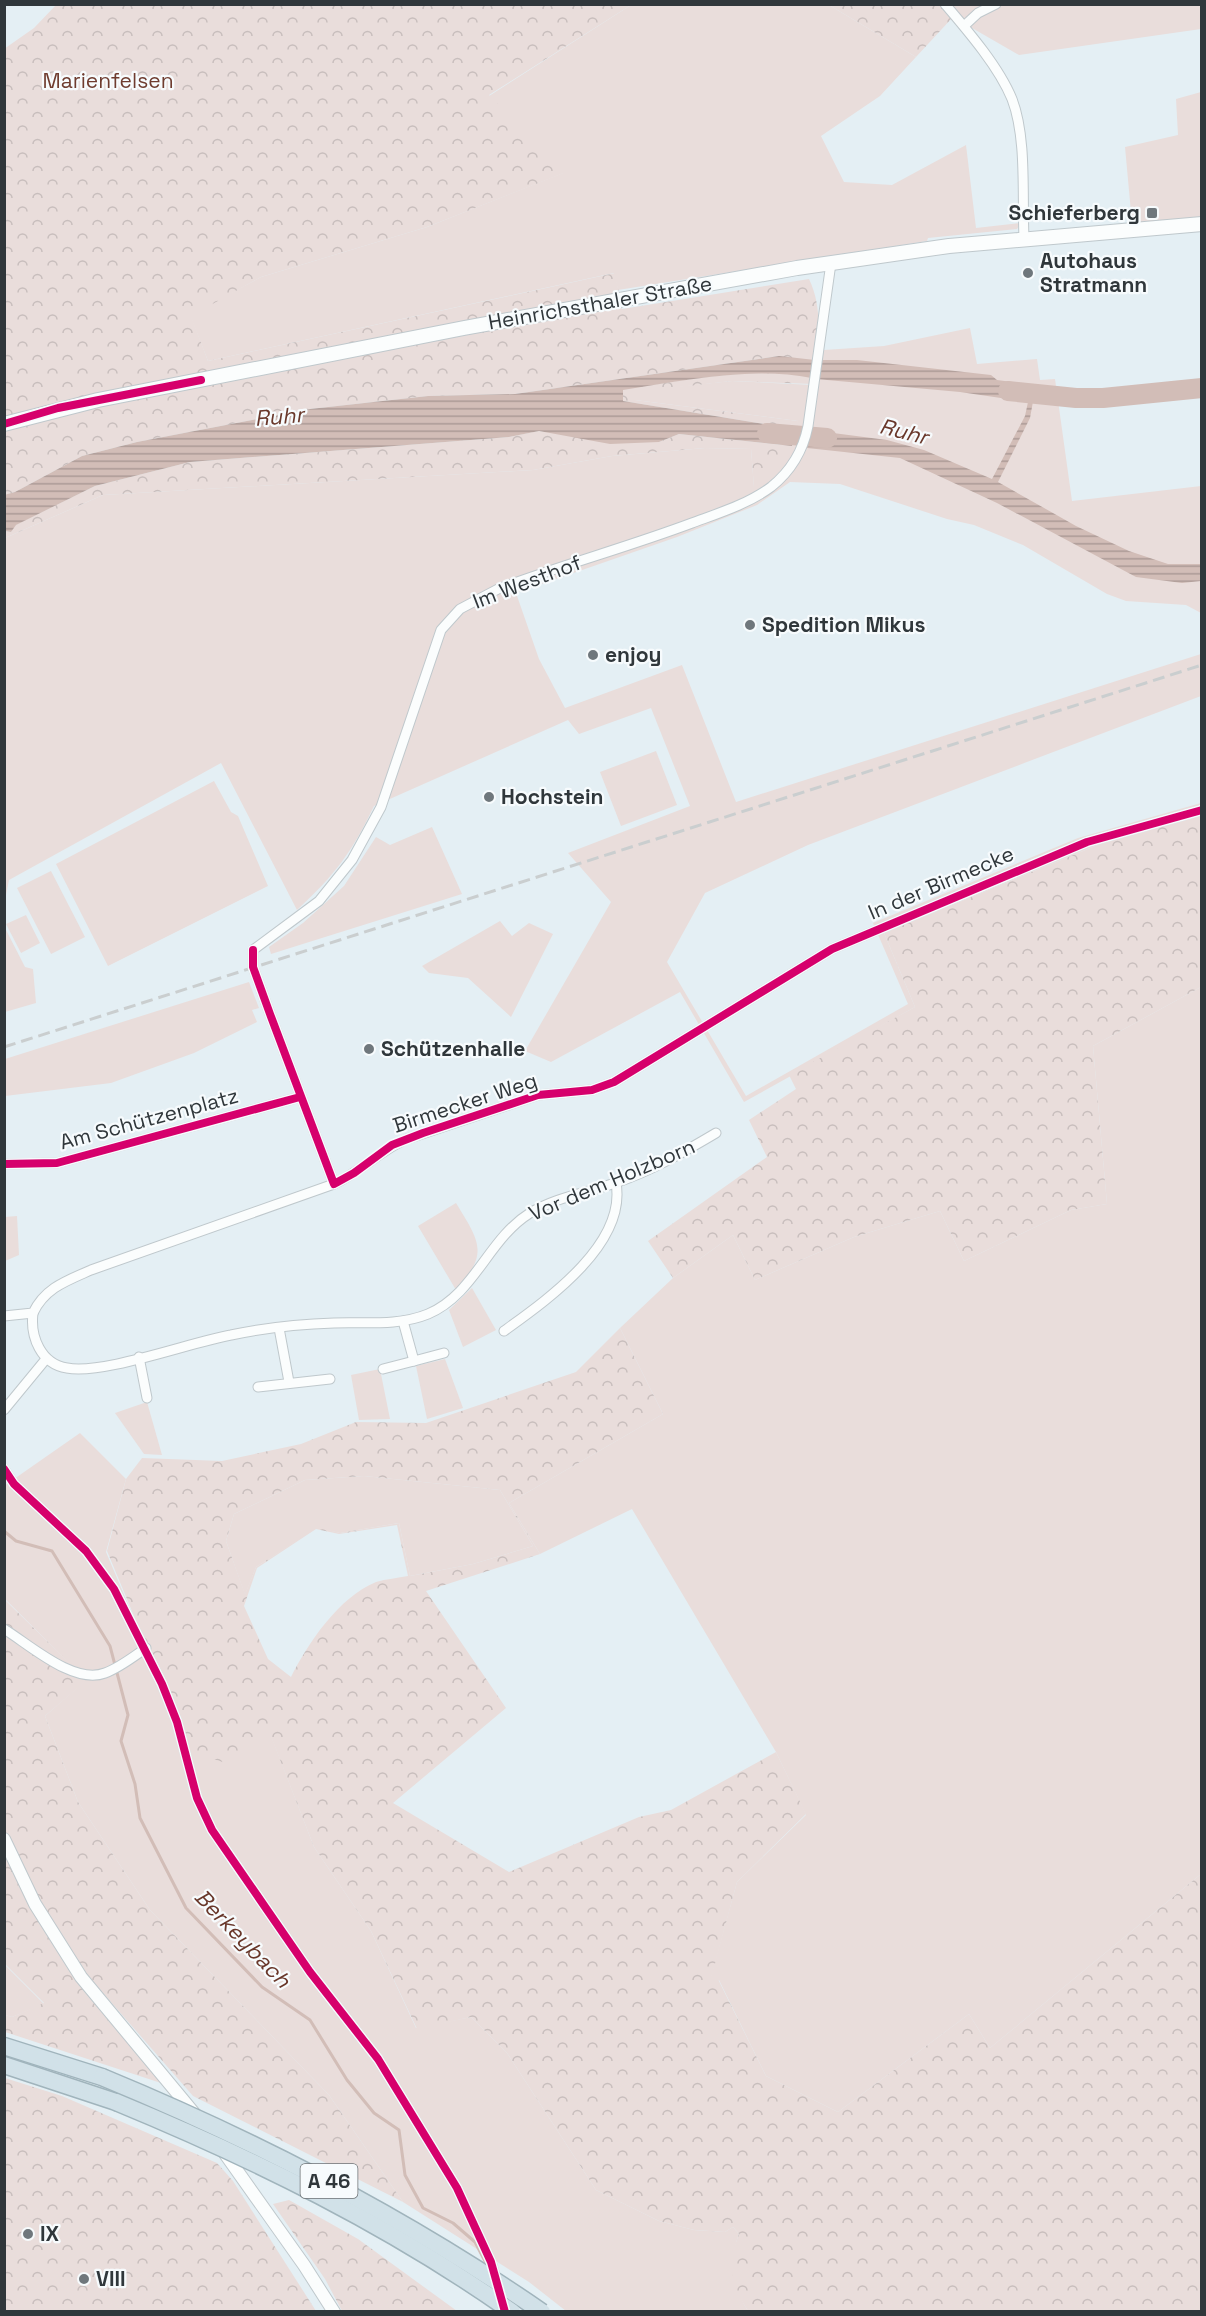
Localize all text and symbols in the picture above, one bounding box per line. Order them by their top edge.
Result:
park label: Marienfelsen [42,67,174,94]
place label: Schieferberg [1009,199,1140,226]
marker: Schieferberg [1145,206,1159,220]
place label: Autohaus Stratmann [1040,247,1147,298]
marker: Autohaus Stratmann [1021,266,1035,280]
street label: Heinrichsthaler Straße [486,270,714,335]
water label: Ruhr [253,400,307,432]
water label: Ruhr [877,411,934,451]
street label: Im Westhof [469,548,585,615]
place label: Spedition Mikus [762,611,925,638]
marker: Spedition Mikus [743,618,757,632]
place label: enjoy [605,641,661,668]
marker: enjoy [586,648,600,662]
place label: Hochstein [501,783,604,810]
marker: Hochstein [482,790,496,804]
street label: In der Birmecke [864,840,1018,925]
place label: Schützenhalle [381,1035,525,1062]
marker: Schützenhalle [362,1042,376,1056]
street label: Birmecker Weg [389,1066,541,1139]
street label: Am Schützenplatz [57,1082,241,1155]
street label: Vor dem Holzborn [525,1132,699,1227]
water label: Berkeybach [189,1883,297,1994]
road number: A 46 [300,2164,358,2198]
place label: IX [40,2220,60,2247]
marker: IX [21,2227,35,2241]
place label: VIII [96,2265,126,2292]
marker: VIII [77,2272,91,2286]

